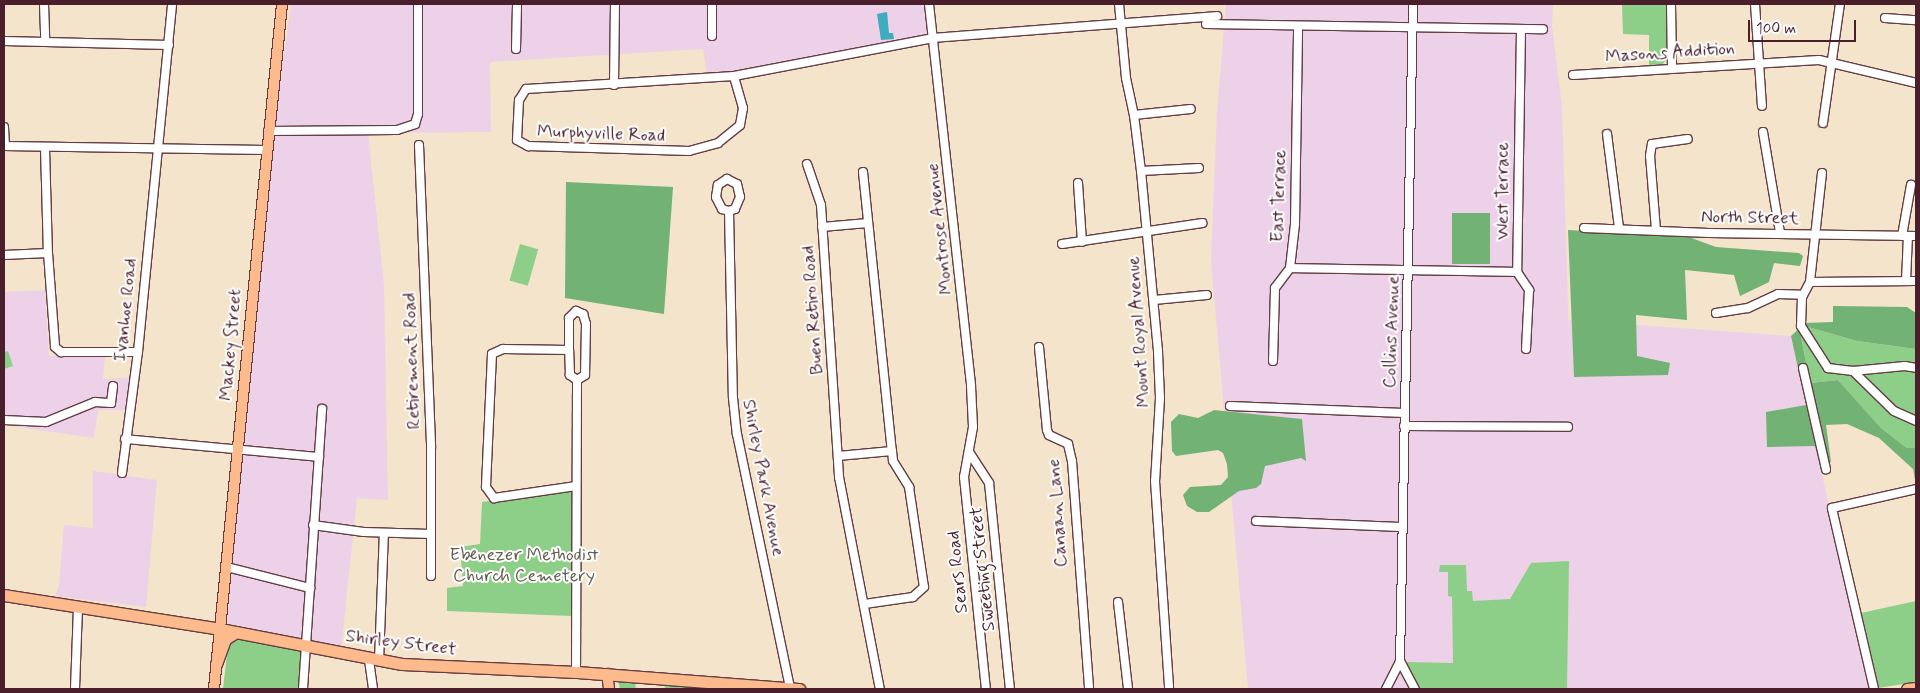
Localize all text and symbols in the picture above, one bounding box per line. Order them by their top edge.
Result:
scale bar [1750,10,1858,42]
text: 100 m [1756,19,1796,39]
street label: Masons Addition [1605,38,1735,68]
street label: Murphyville Road [537,121,665,147]
street label: West Terrace [1492,142,1514,240]
street label: East Terrace [1267,149,1291,243]
street label: Montrose Avenue [922,161,958,297]
street label: North Street [1701,206,1799,230]
street label: Buen Retiro Road [798,245,828,375]
street label: Mount Royal Avenue [1123,254,1155,410]
street label: Ivanhoe Road [110,258,142,362]
street label: Collins Avenue [1379,275,1405,389]
street label: Mackey Street [215,287,247,403]
street label: Retirement Road [399,292,425,430]
street label: Shirley Park Avenue [738,399,788,557]
street label: Canaan Lane [1043,458,1073,568]
street label: Sweeting Street [966,506,1000,632]
street label: Sears Road [943,530,973,614]
park label: Ebenezer Methodist Church Cemetery [449,545,599,588]
street label: Shirley Street [345,626,457,660]

